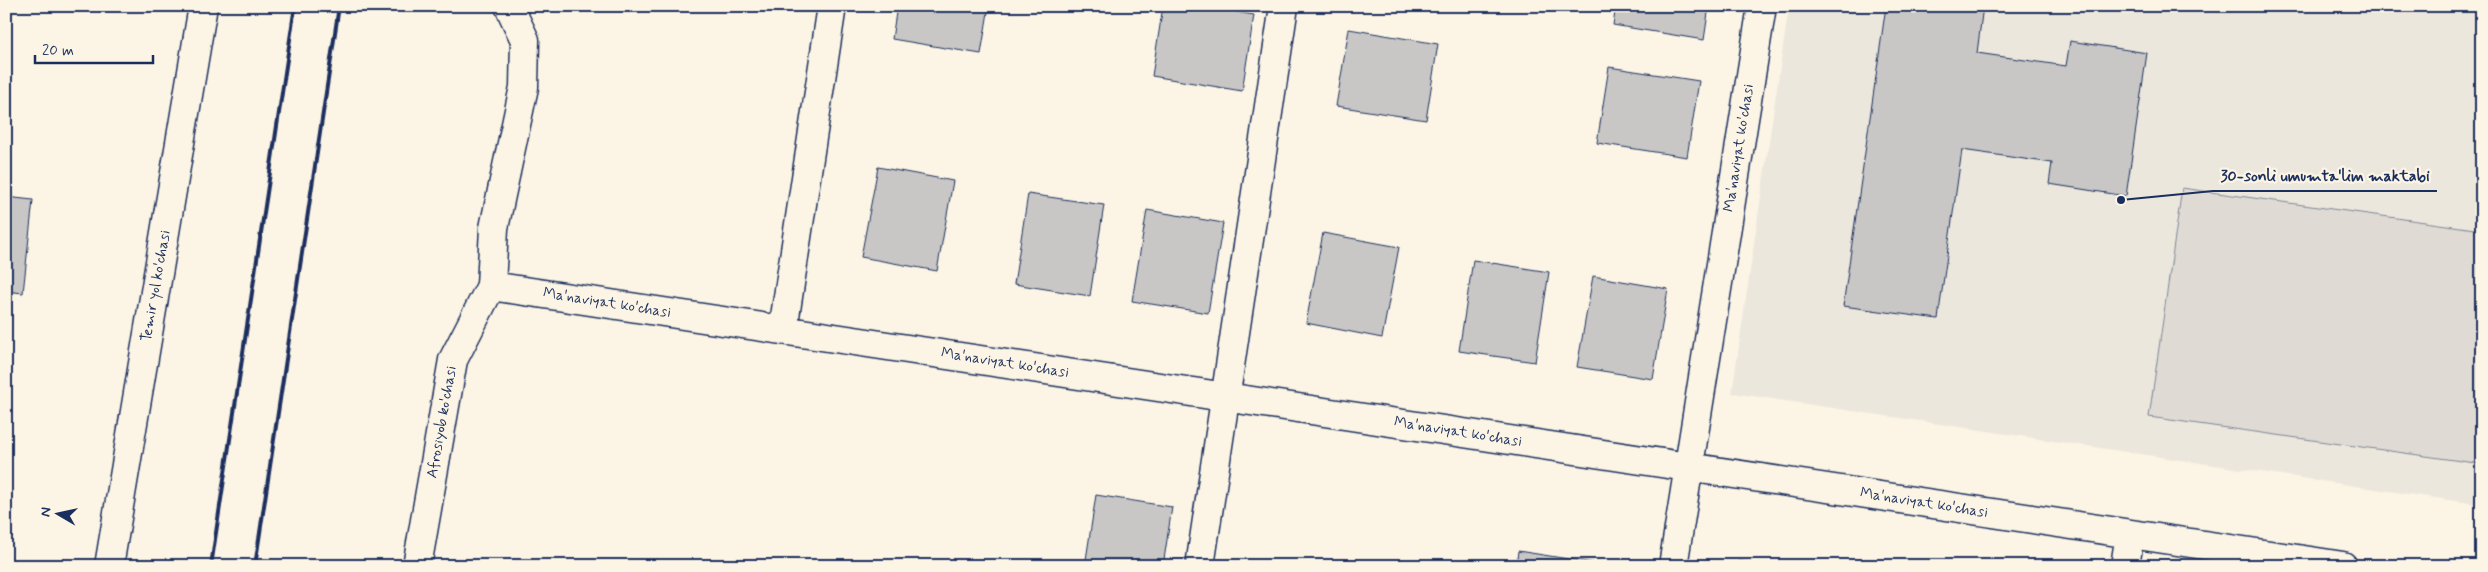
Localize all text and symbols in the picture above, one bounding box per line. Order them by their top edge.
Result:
scale bar [35,32,152,64]
text: 20 m [42,41,74,61]
street label: Ma'naviyat ko'chasi [1719,83,1759,213]
callout: 30-sonli umumta'lim maktabi [2213,160,2437,191]
text: 30-sonli umumta'lim maktabi [2220,166,2430,187]
street label: Temir yol ko'chasi [136,229,176,343]
street label: Ma'naviyat ko'chasi [542,283,672,323]
street label: Ma'naviyat ko'chasi [940,343,1070,383]
street label: Afrosiyob ko'chasi [422,364,462,480]
street label: Ma'naviyat ko'chasi [1393,412,1523,452]
street label: Ma'naviyat ko'chasi [1859,483,1989,523]
north arrow [32,490,82,540]
text: N [37,506,56,518]

